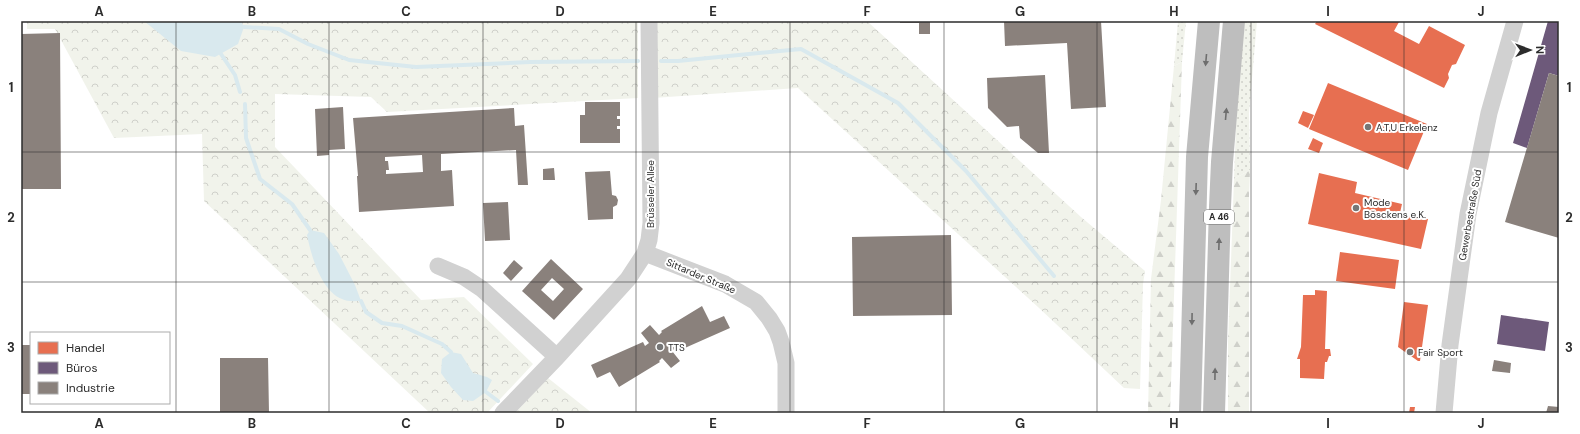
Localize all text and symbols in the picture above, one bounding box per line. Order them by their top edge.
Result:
text: A [94,3,104,20]
text: B [248,3,256,20]
text: C [401,3,411,20]
text: D [555,3,565,20]
text: E [709,3,717,20]
text: F [863,3,871,20]
text: G [1015,3,1025,20]
text: H [1169,3,1179,20]
text: I [1326,3,1330,20]
text: J [1477,3,1485,20]
north arrow [1510,30,1550,70]
text: N [1533,46,1547,54]
one-way arrow [1202,54,1209,66]
text: 1 [9,79,13,96]
text: 1 [1567,79,1571,96]
one-way arrow [1223,108,1229,120]
place label: A.T.U Erkelenz [1376,121,1438,134]
marker: A.T.U Erkelenz [1363,122,1373,132]
street label: Brüsseler Allee [644,160,657,228]
street label: Gewerbestraße Süd [1456,168,1484,262]
one-way arrow [1193,183,1200,195]
place label: Mode Bösckens e.K. [1364,196,1426,221]
marker: Mode Bösckens e.K. [1351,203,1361,213]
text: 2 [7,209,15,226]
text: 2 [1565,209,1573,226]
road number: A 46 [1204,210,1234,224]
one-way arrow [1215,238,1222,250]
street label: Sittarder Straße [664,255,738,297]
one-way arrow [1189,313,1195,326]
legend [30,332,170,404]
text: 3 [7,339,15,356]
text: 3 [1565,339,1573,356]
text: Handel [66,340,105,356]
place label: TTS [668,341,685,354]
marker: TTS [655,342,665,352]
place label: Fair Sport [1418,346,1463,359]
marker: Fair Sport [1405,347,1415,357]
text: Büros [66,360,97,376]
one-way arrow [1212,367,1218,380]
text: Industrie [66,380,115,396]
text: A [94,415,104,432]
text: B [248,415,256,432]
text: C [401,415,411,432]
text: D [555,415,565,432]
text: E [709,415,717,432]
text: F [863,415,871,432]
text: G [1015,415,1025,432]
text: H [1169,415,1179,432]
text: I [1326,415,1330,432]
text: J [1477,415,1485,432]

